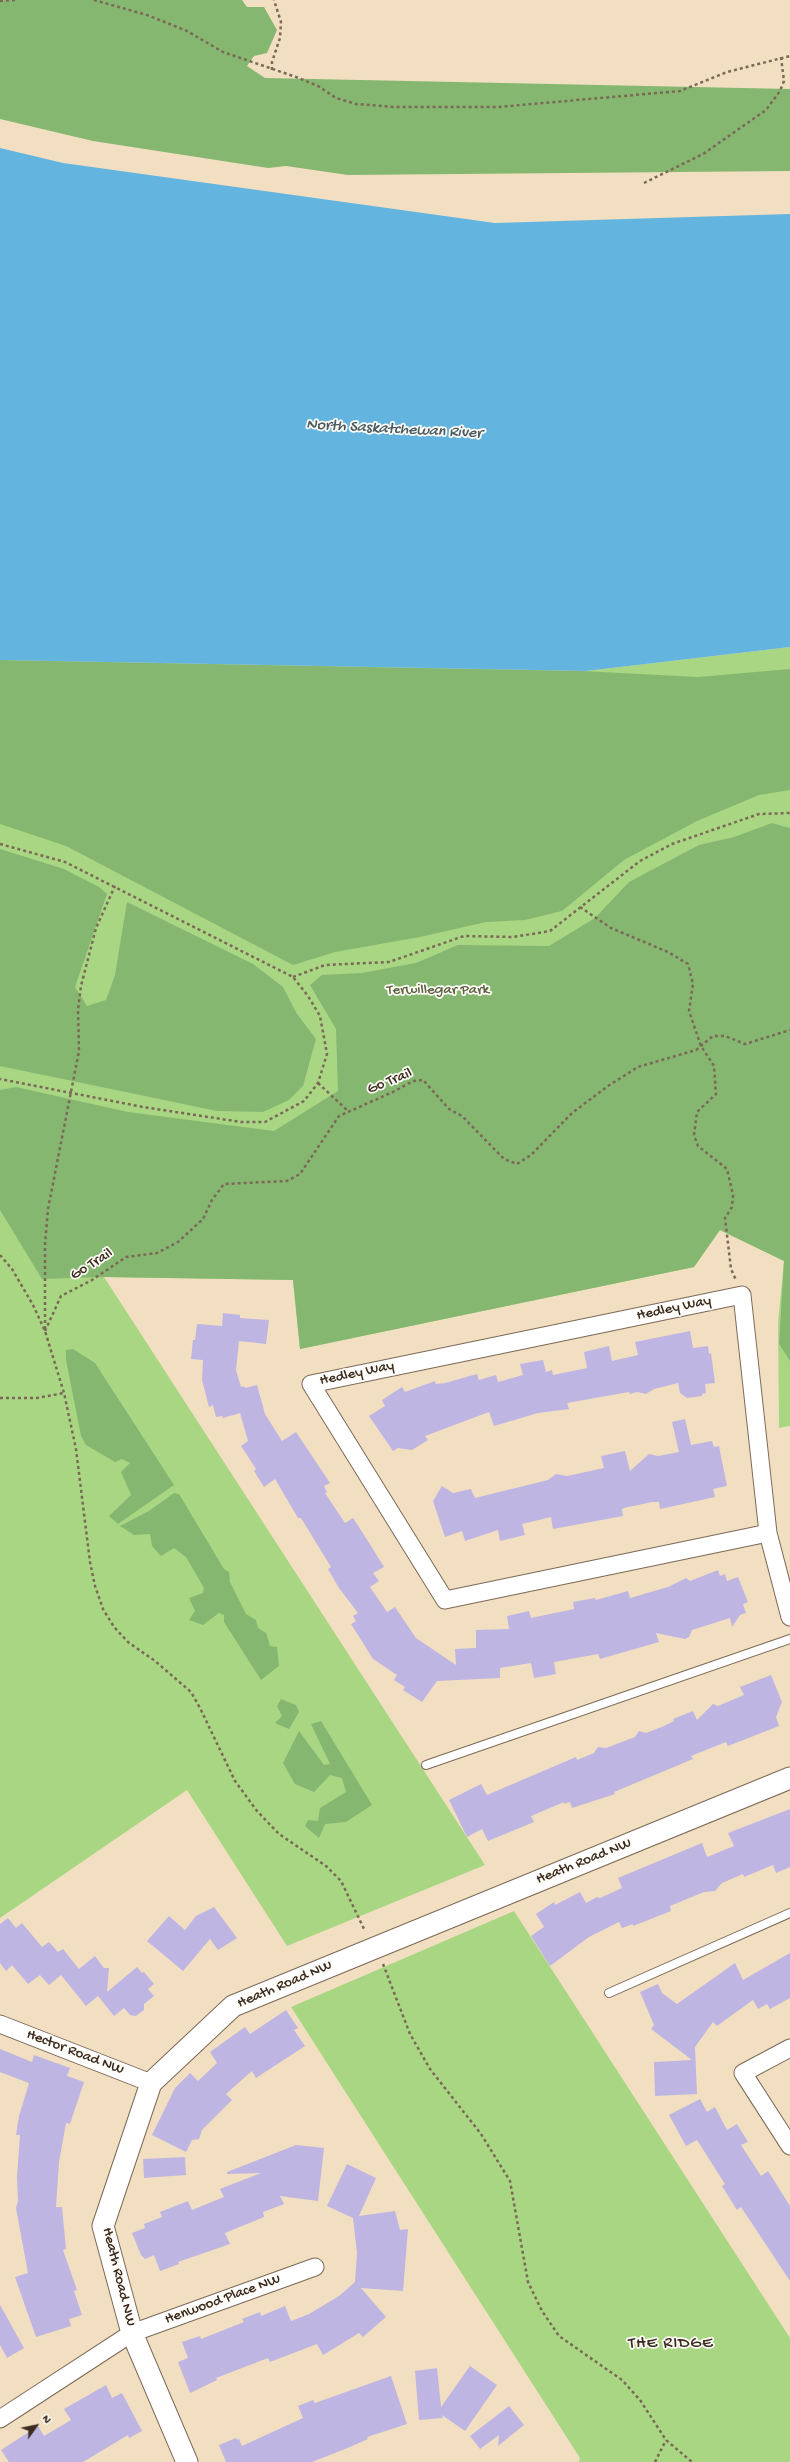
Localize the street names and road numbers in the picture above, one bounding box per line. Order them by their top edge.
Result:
street label: Go Trail [365,1065,415,1099]
street label: Go Trail [67,1245,117,1285]
street label: Hedley Way [635,1292,713,1326]
street label: Hedley Way [318,1357,396,1391]
street label: Heath Road NW [534,1835,634,1889]
street label: Heath Road NW [235,1957,335,2013]
street label: Hector Road NW [24,2026,126,2080]
street label: Heath Road NW [97,2226,139,2328]
street label: Henwood Place NW [163,2271,283,2329]

